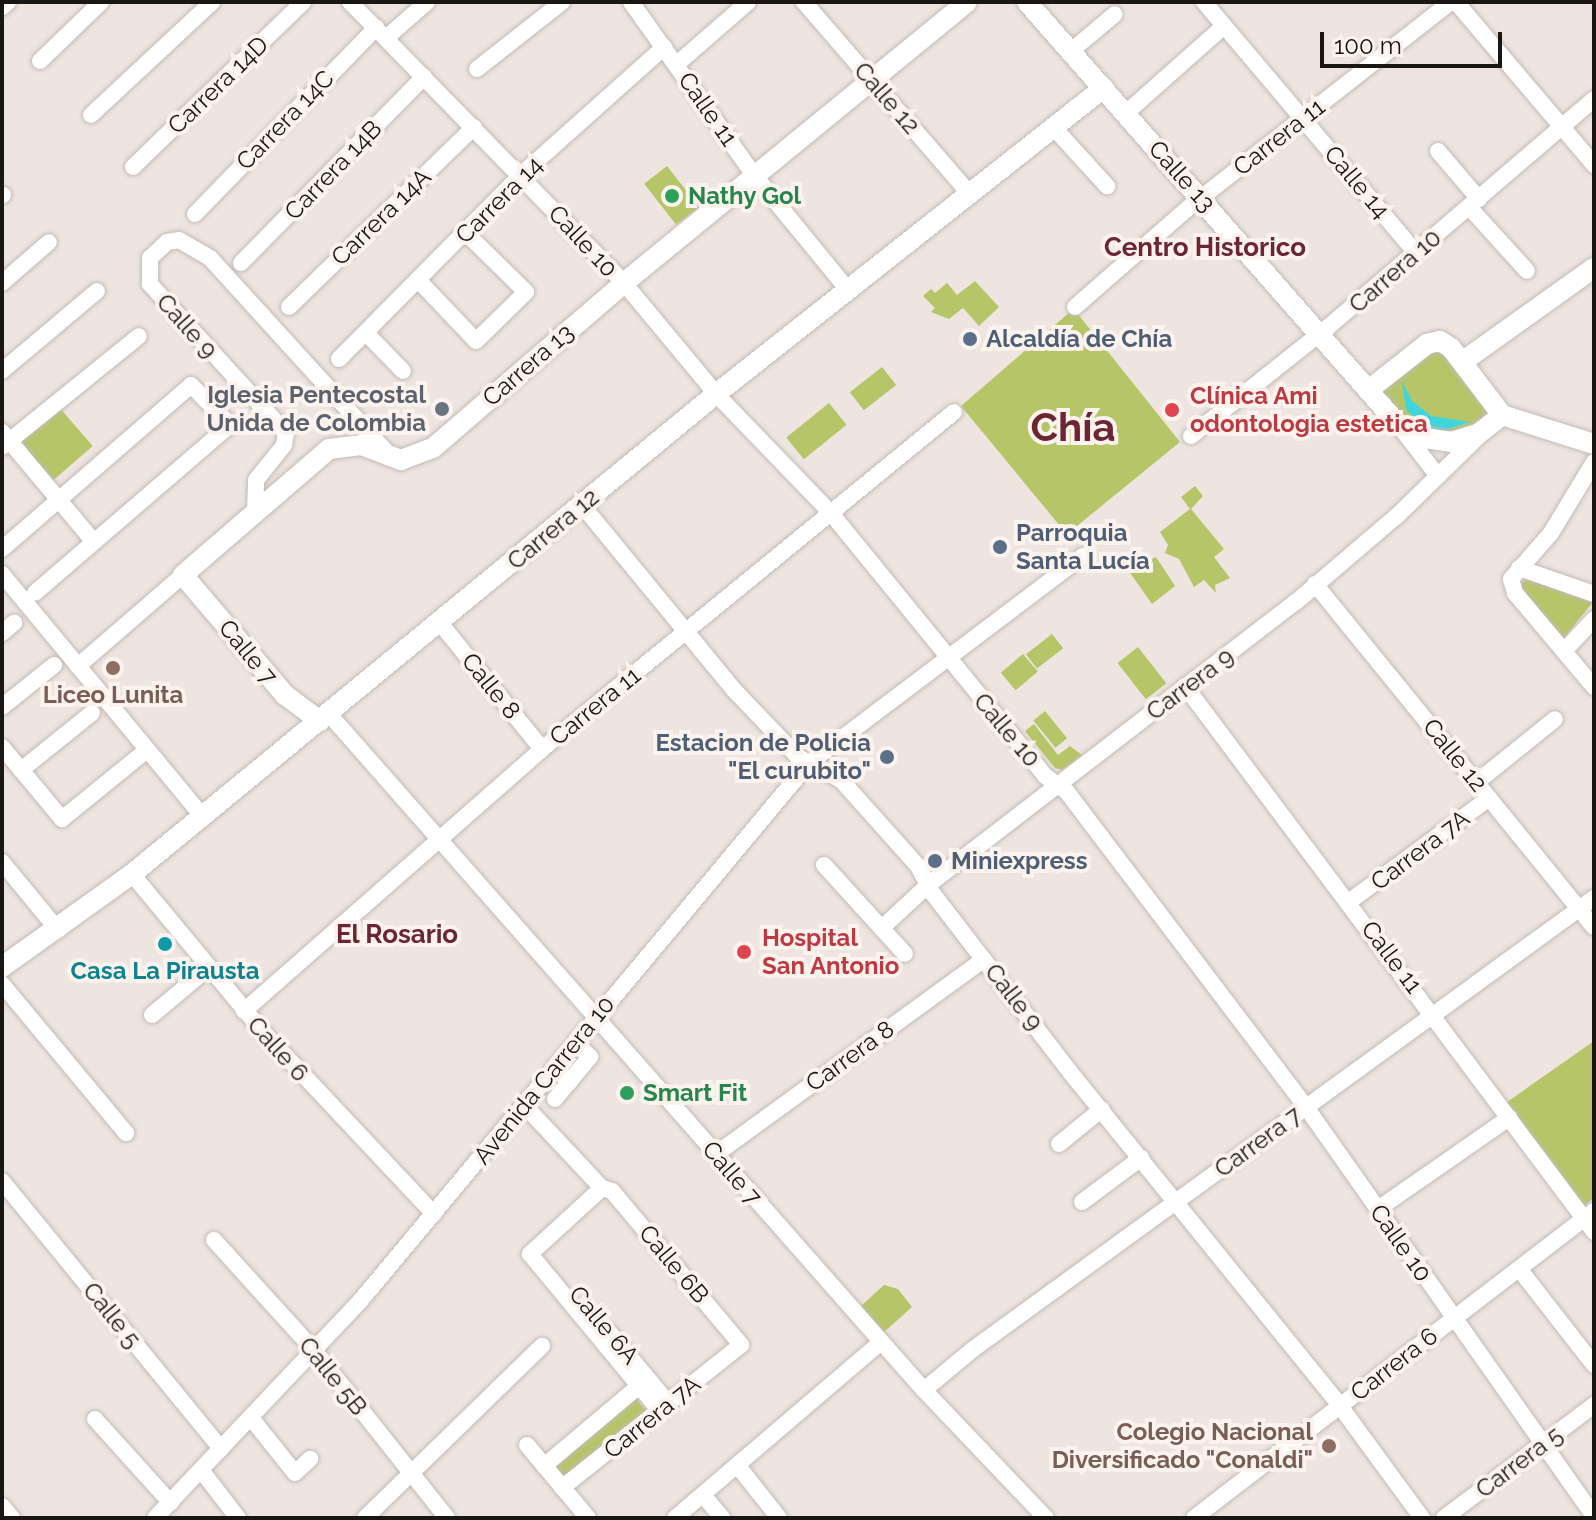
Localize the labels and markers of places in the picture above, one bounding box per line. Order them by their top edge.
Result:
place label: Nathy Gol [688,182,802,210]
marker: Nathy Gol [663,187,681,205]
place label: Alcaldía de Chía [986,325,1172,353]
marker: Alcaldía de Chía [961,330,979,348]
place label: Iglesia Pentecostal Unida de Colombia [206,381,426,437]
place label: Clínica Ami odontologia estetica [1190,382,1428,438]
marker: Clínica Ami odontologia estetica [1161,399,1183,421]
marker: Iglesia Pentecostal Unida de Colombia [433,400,451,418]
place label: Parroquia Santa Lucía [1016,519,1150,575]
marker: Parroquia Santa Lucía [991,538,1009,556]
marker: Liceo Lunita [104,659,122,677]
place label: Liceo Lunita [43,681,183,709]
place label: Estacion de Policia "El curubito" [655,729,871,785]
marker: Estacion de Policia "El curubito" [878,748,896,766]
place label: Miniexpress [951,847,1088,875]
marker: Miniexpress [926,852,944,870]
place label: Hospital San Antonio [762,924,900,980]
marker: Casa La Pirausta [156,935,174,953]
marker: Hospital San Antonio [733,941,755,963]
place label: Casa La Pirausta [71,957,259,985]
place label: Smart Fit [643,1079,747,1107]
marker: Smart Fit [618,1084,636,1102]
place label: Colegio Nacional Diversificado "Conaldi" [1051,1418,1313,1474]
marker: Colegio Nacional Diversificado "Conaldi" [1320,1437,1338,1455]

